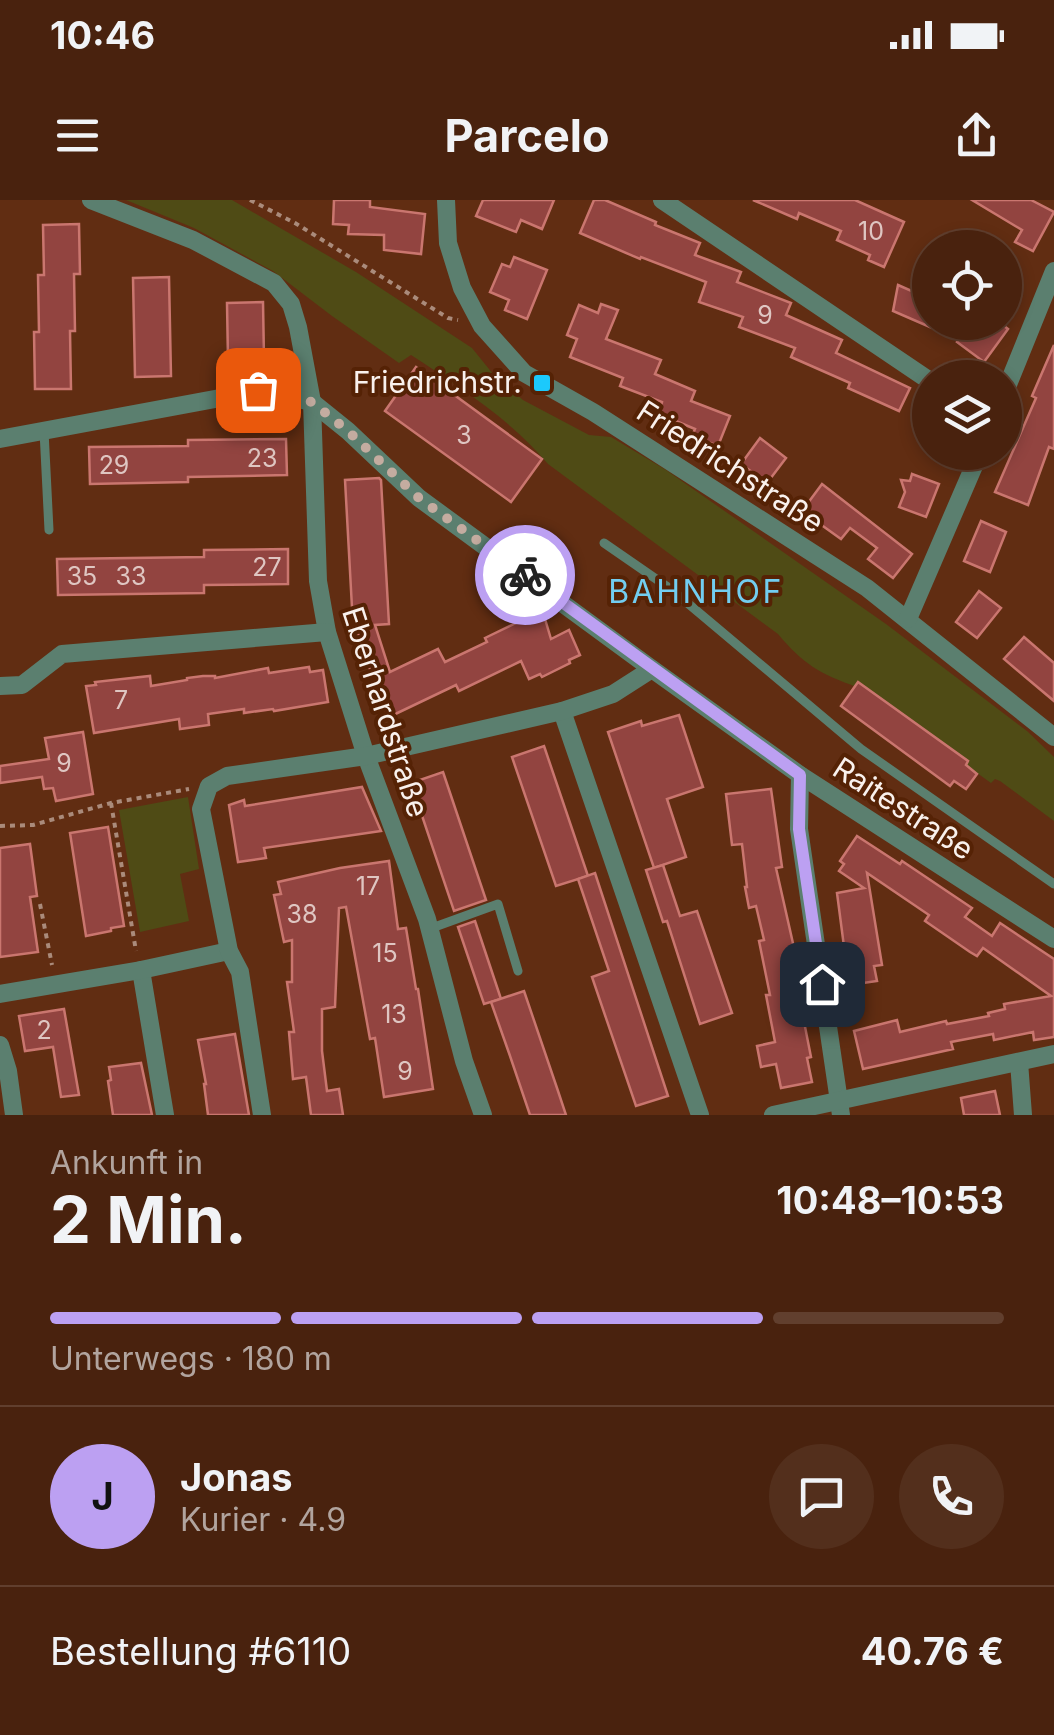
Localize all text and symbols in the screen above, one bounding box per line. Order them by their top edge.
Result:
text: 10:46 [50,12,155,58]
icon: menu [50,108,105,163]
text: Parcelo [444,108,610,163]
icon: share [949,108,1004,163]
house number: 10 [858,216,884,246]
map controls [912,230,1022,470]
button: locate [912,230,1022,340]
house number: 9 [757,300,773,330]
pin [216,348,301,433]
button: layers [912,360,1022,470]
icon: bag [231,363,286,418]
place label: Friedrichstr. [353,364,522,400]
marker: Friedrichstr. [531,372,553,394]
street label: Friedrichstraße [630,392,831,540]
house number: 3 [456,420,472,450]
house number: 23 [247,443,277,473]
house number: 29 [99,450,129,480]
courier [475,525,575,625]
icon: bike [498,548,553,603]
house number: 27 [252,552,282,582]
house number: 35 [67,561,97,591]
house number: 33 [116,561,146,591]
district label: BAHNHOF [608,572,784,611]
street label: Eberhardstraße [335,602,437,821]
house number: 7 [114,685,128,715]
house number: 9 [56,748,72,778]
street label: Raitestraße [827,749,980,867]
house number: 17 [356,871,380,901]
house number: 38 [287,899,317,929]
house number: 15 [372,938,398,968]
pin [780,942,865,1027]
icon: home [795,957,850,1012]
house number: 13 [381,999,407,1029]
house number: 2 [36,1015,52,1045]
house number: 9 [397,1056,413,1086]
text: Ankunft in [50,1143,203,1182]
text: 10:48–10:53 [776,1177,1004,1223]
text: 2 Min. [50,1180,247,1259]
text: Unterwegs · 180 m [50,1339,332,1378]
button: chat [769,1444,874,1549]
button: phone [899,1444,1004,1549]
text: Jonas [180,1454,293,1500]
text: J [91,1473,114,1519]
text: Kurier · 4.9 [180,1500,346,1539]
text: Bestellung #6110 [50,1628,351,1674]
text: 40.76 € [861,1628,1004,1674]

